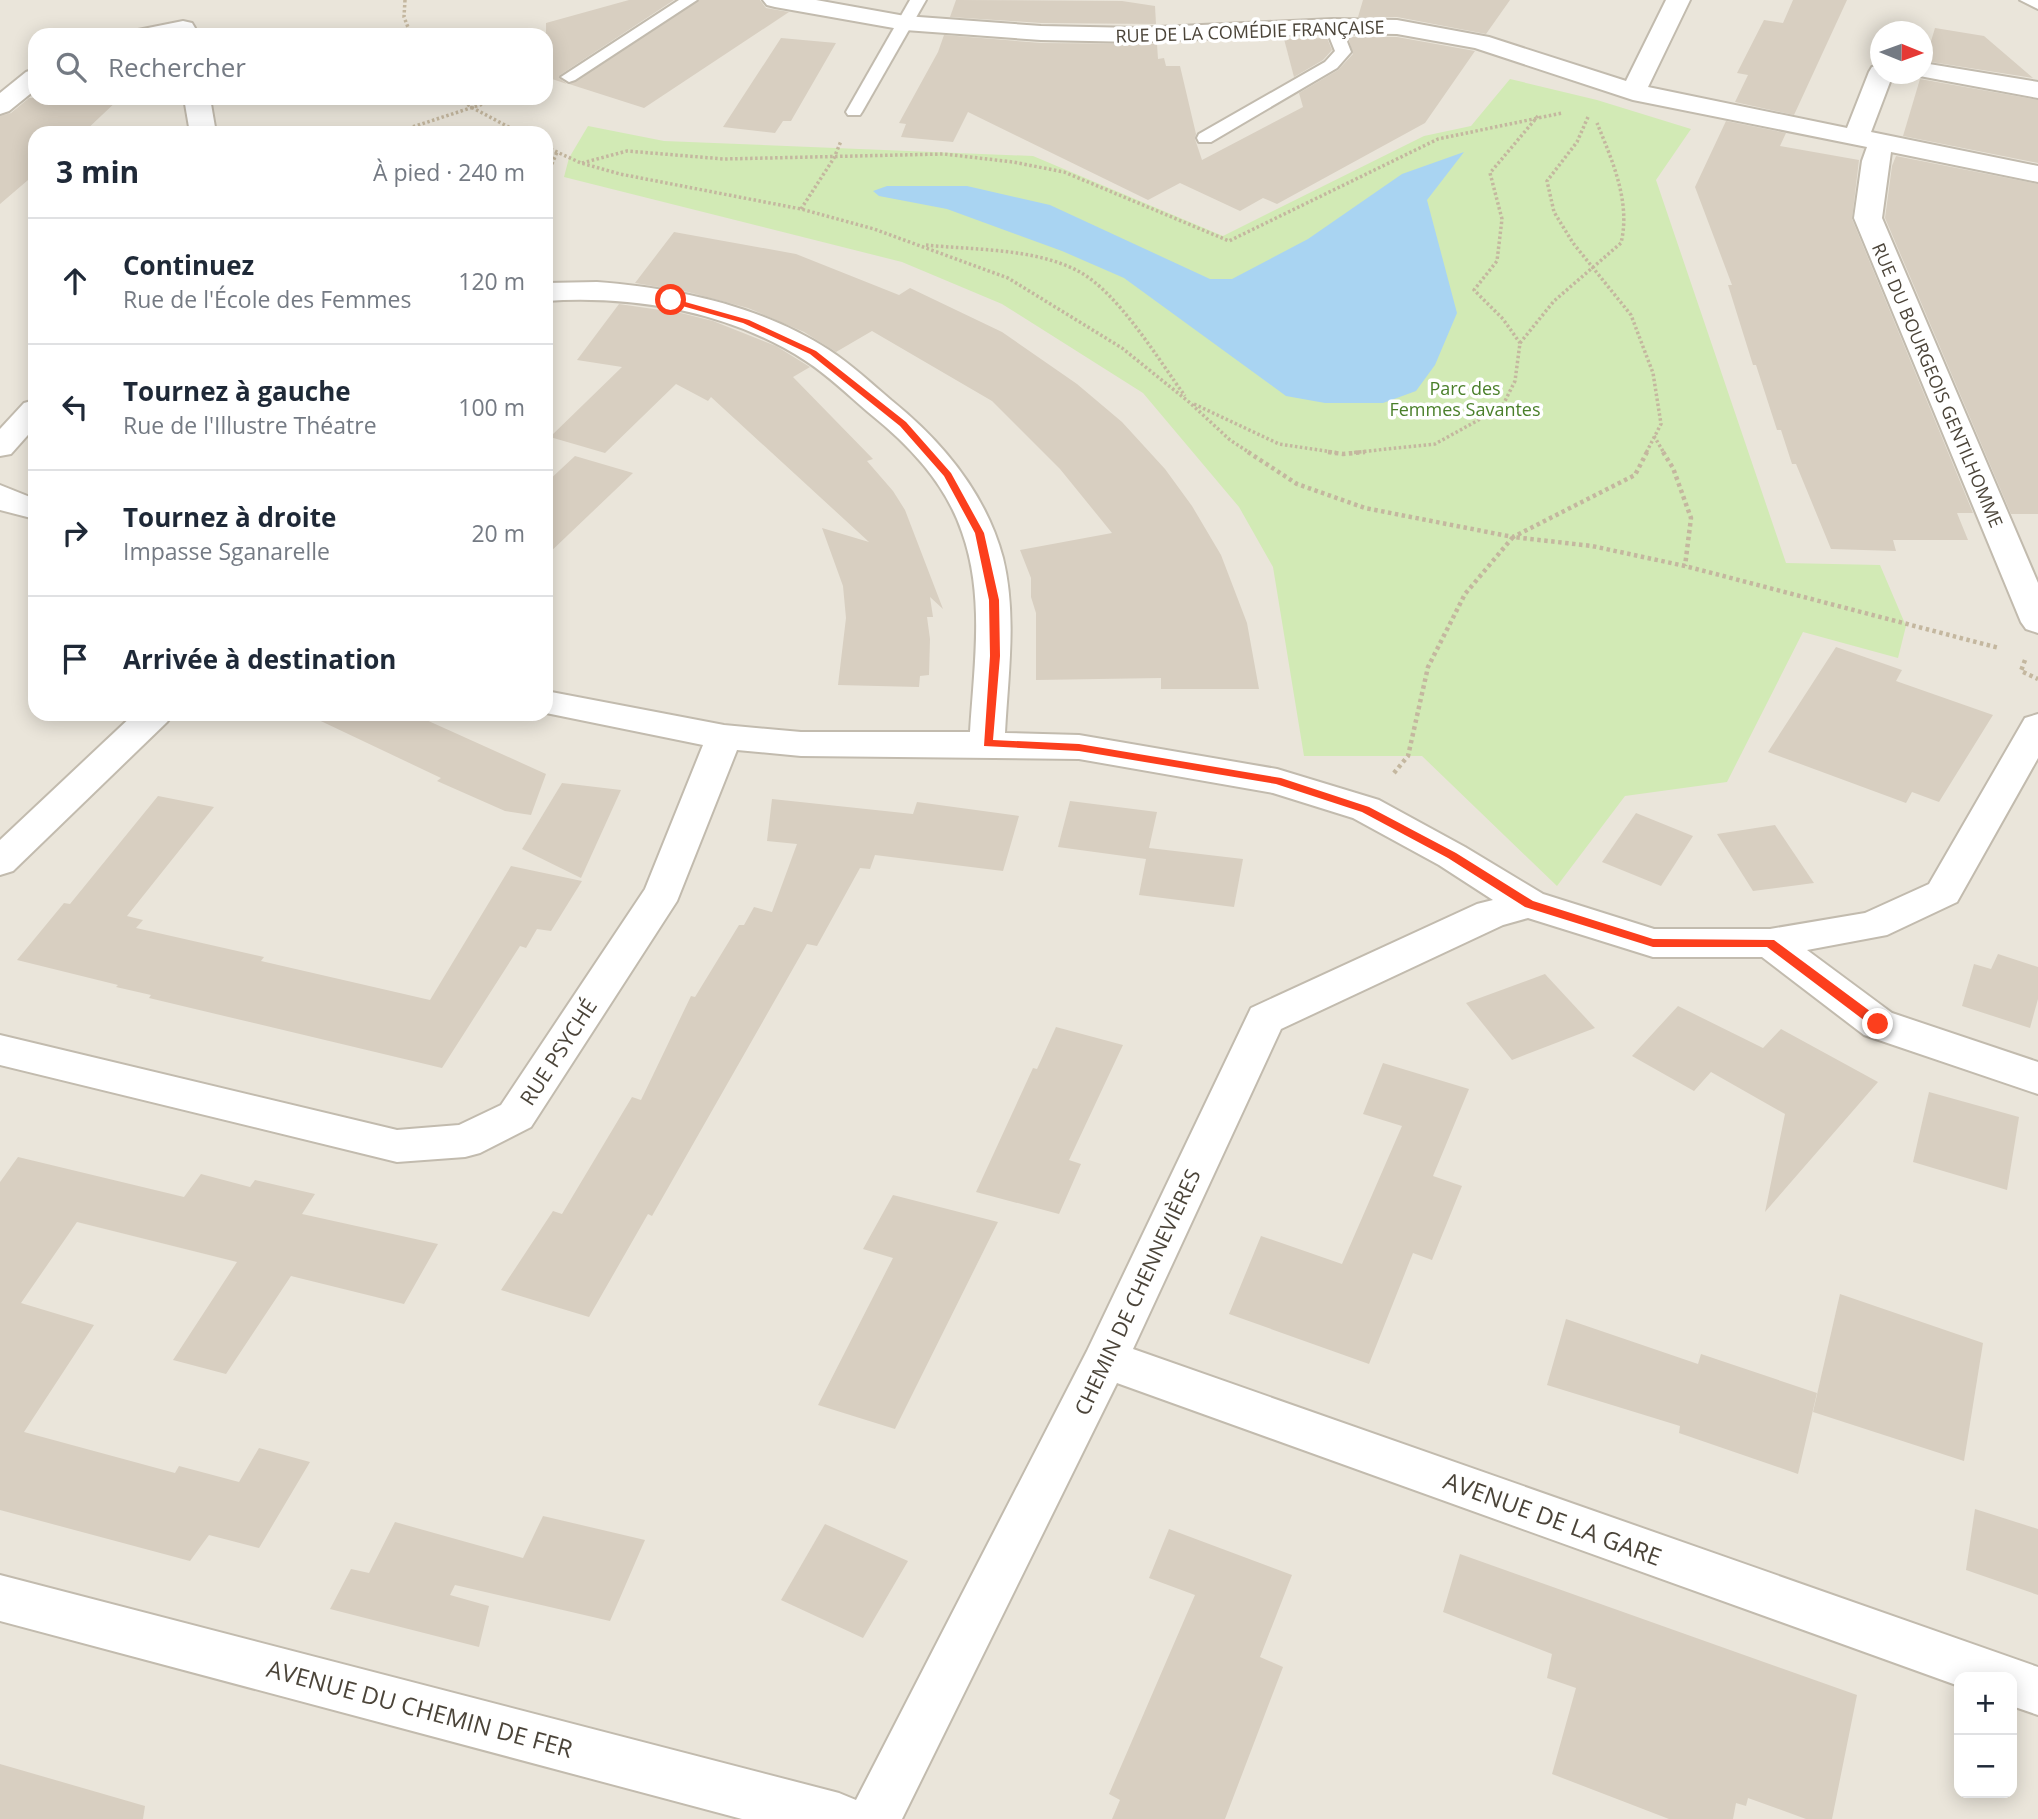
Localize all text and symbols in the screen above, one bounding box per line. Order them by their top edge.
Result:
street label: RUE DE LA COMÉDIE FRANÇAISE [1115,14,1385,48]
north arrow [1870,21,1933,84]
search box [28,28,553,105]
icon: search [52,48,90,86]
text: Rechercher [108,49,246,85]
text: 3 min [56,151,139,192]
text: À pied · 240 m [373,156,525,188]
street label: RUE DU BOURGEOIS GENTILHOMME [1867,239,2009,531]
text: Continuez [123,247,254,283]
icon: ahead [56,262,94,300]
text: 120 m [458,265,525,297]
text: Rue de l'École des Femmes [123,283,412,315]
route start [655,284,686,315]
text: Tournez à gauche [123,373,351,409]
park label: Parc des Femmes Savantes [1389,376,1541,421]
icon: left [56,388,94,426]
text: 100 m [458,391,525,423]
text: Rue de l'Illustre Théatre [123,409,377,441]
text: Tournez à droite [123,499,336,535]
icon: right [56,514,94,552]
text: 20 m [471,517,525,549]
text: Impasse Sganarelle [123,535,330,567]
icon: arrive [56,640,94,678]
text: Arrivée à destination [123,641,396,677]
street label: RUE PSYCHÉ [513,993,603,1111]
route end [1862,1008,1893,1039]
street label: CHEMIN DE CHENNEVIÈRES [1068,1164,1206,1420]
street label: AVENUE DE LA GARE [1439,1463,1667,1573]
street label: AVENUE DU CHEMIN DE FER [263,1651,577,1765]
map controls [1954,1672,2017,1798]
button: + [1954,1672,2017,1735]
button: − [1954,1735,2017,1798]

